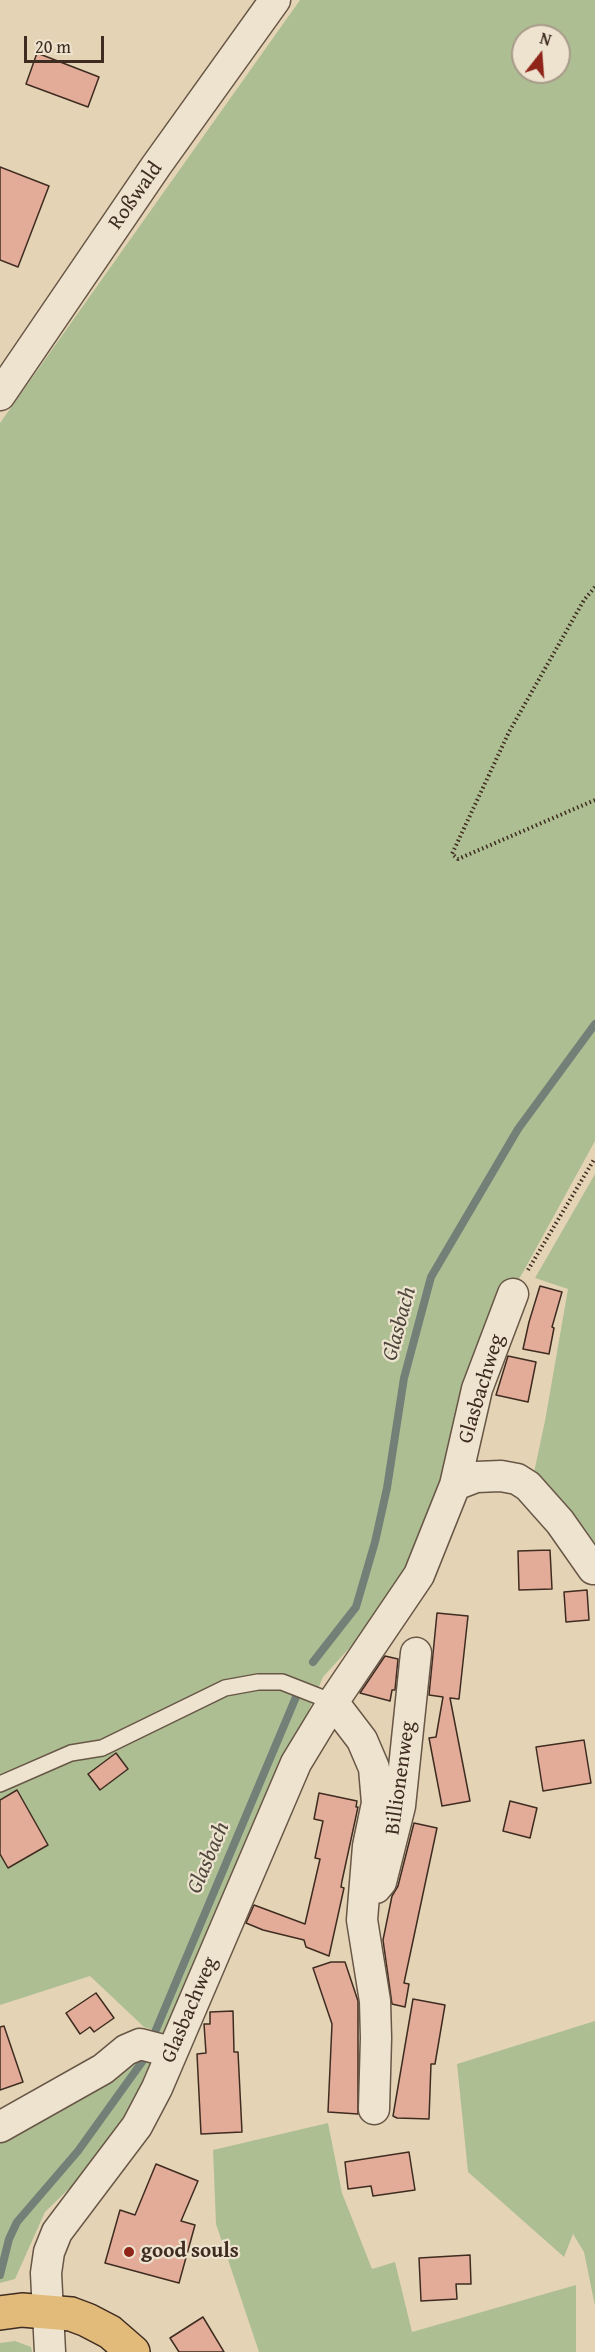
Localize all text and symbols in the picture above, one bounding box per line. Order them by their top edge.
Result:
scale bar [27,24,106,62]
north arrow [511,24,571,84]
text: N [537,26,554,52]
text: 20 m [35,33,71,60]
street label: Roßwald [104,157,168,235]
water label: Glasbach [377,1284,423,1364]
street label: Glasbachweg [453,1331,511,1447]
street label: Billionenweg [381,1720,421,1836]
water label: Glasbach [182,1818,236,1898]
street label: Glasbachweg [156,1953,224,2067]
place label: good souls [141,2239,239,2265]
marker: good souls [122,2245,136,2259]

